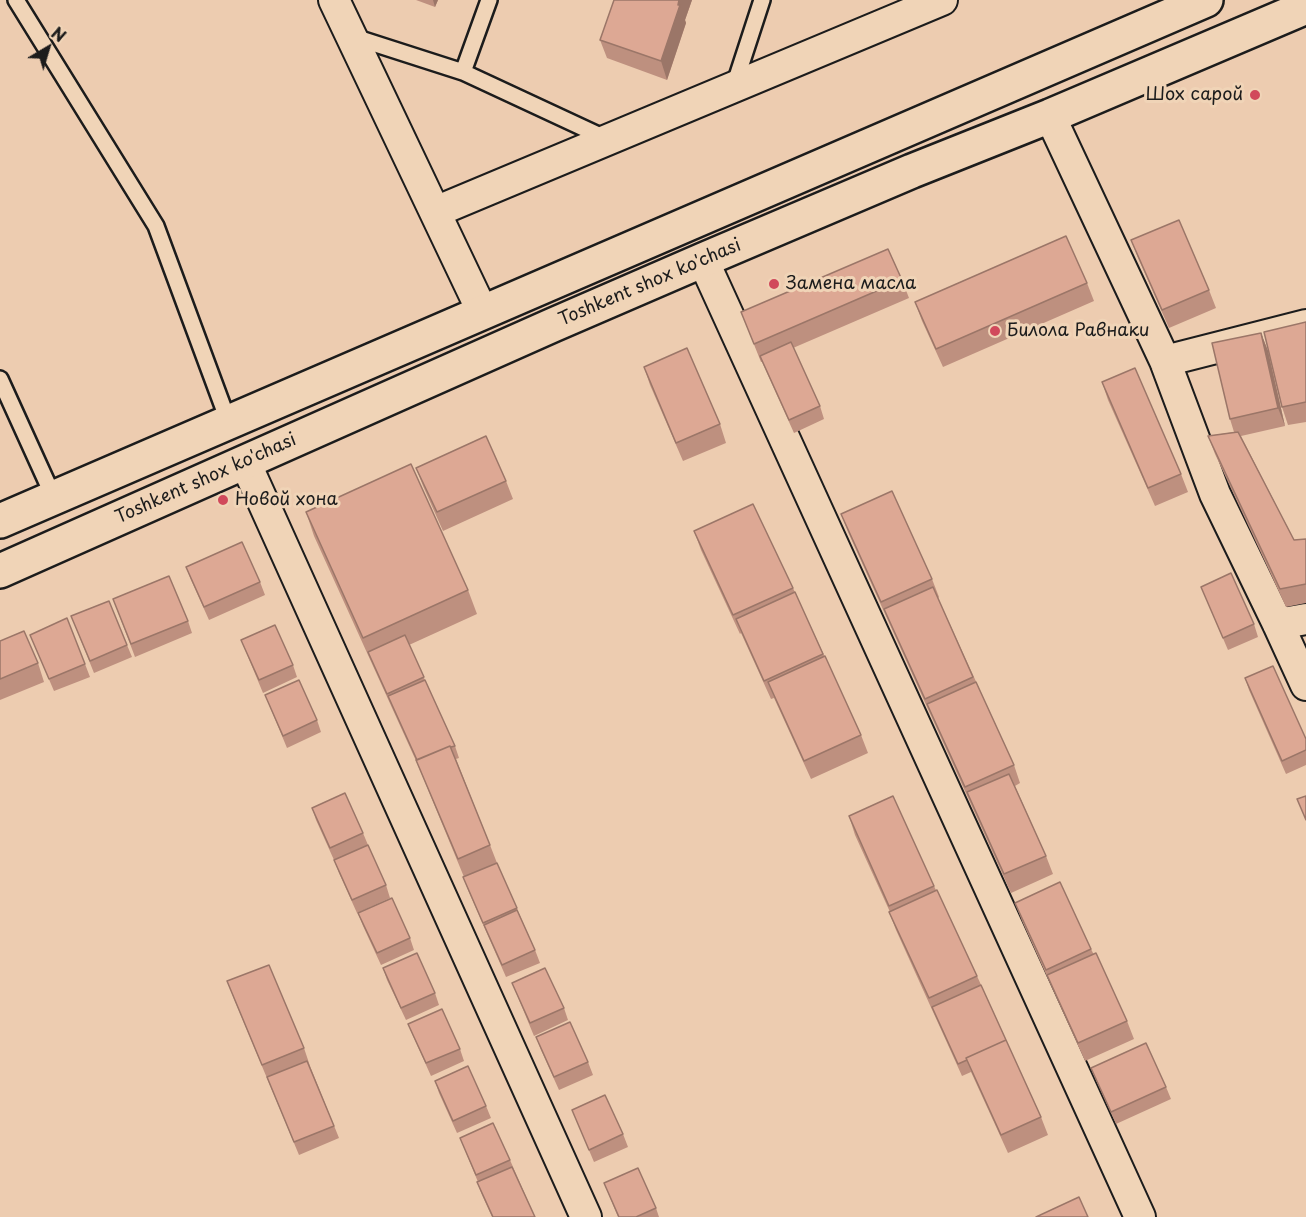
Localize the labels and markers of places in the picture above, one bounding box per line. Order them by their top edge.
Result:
place label: Шох сарой [1145,84,1243,106]
marker: Шох сарой [1248,88,1262,102]
place label: Замена масла [786,273,916,295]
marker: Замена масла [767,277,781,291]
place label: Билола Равнаки [1007,320,1150,342]
marker: Билола Равнаки [988,324,1002,338]
place label: Новой хона [235,489,338,511]
marker: Новой хона [216,493,230,507]

